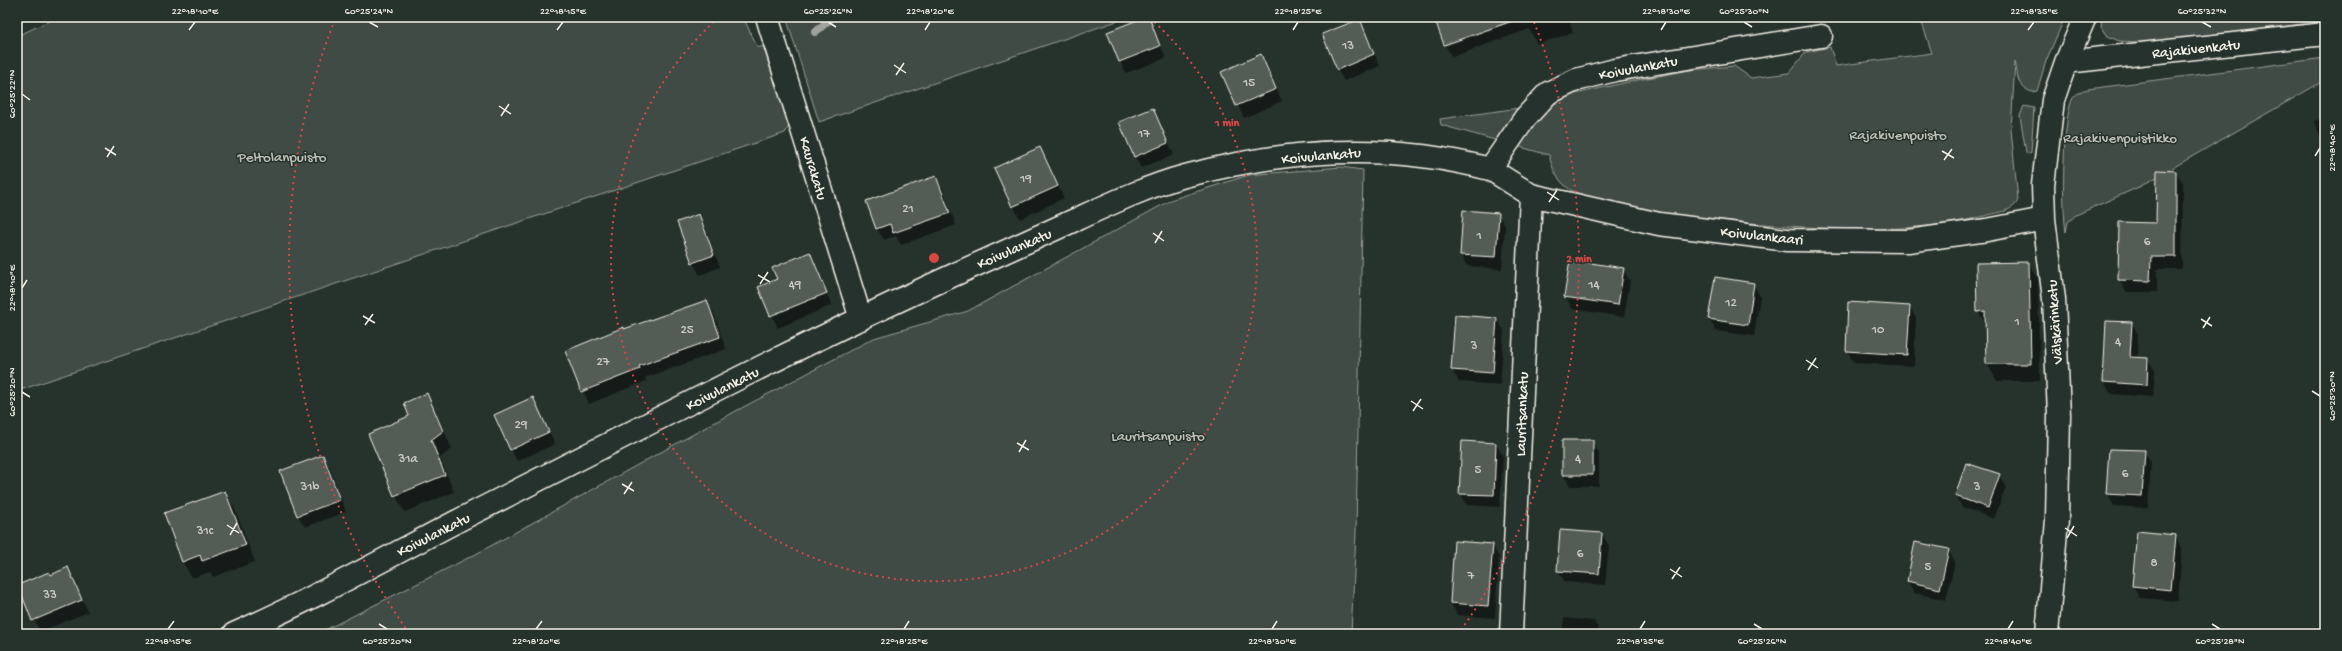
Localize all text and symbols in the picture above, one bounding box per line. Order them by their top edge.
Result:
text: 22°18'10"E [172,6,219,18]
text: 60°25'24"N [345,6,394,18]
text: 22°18'15"E [540,6,587,18]
text: 60°25'26"N [804,6,853,18]
text: 22°18'20"E [906,6,954,18]
text: 22°18'25"E [1275,6,1322,18]
text: 22°18'30"E [1642,6,1691,18]
text: 60°25'30"N [1719,6,1769,18]
text: 22°18'35"E [2010,6,2058,18]
text: 60°25'32"N [2178,6,2227,18]
street label: Rajakivenkatu [2151,36,2241,64]
house number: 13 [1341,39,1354,54]
street label: Koivulankatu [1597,53,1679,85]
text: 60°25'22"N [7,69,19,118]
house number: 15 [1242,76,1255,91]
text: 1 min [1214,117,1240,131]
text: 22°18'40"E [2327,124,2339,172]
house number: 17 [1137,127,1151,142]
park label: Rajakivenpuisto [1849,127,1947,145]
park label: Rajakivenpuistikko [2063,130,2177,148]
street label: Kaurakatu [794,135,830,203]
street label: Koivulankatu [1281,145,1362,169]
park label: Peltolanpuisto [236,149,327,167]
house number: 19 [1019,172,1032,187]
house number: 21 [902,202,914,217]
street label: Koivulankaari [1719,224,1804,250]
street label: Koivulankatu [975,225,1055,274]
house number: 1 [1475,229,1482,244]
house number: 6 [2144,235,2151,250]
centre of rings [927,251,941,265]
text: 2 min [1566,253,1592,267]
text: 22°18'10"E [7,264,19,311]
house number: 49 [789,278,802,293]
house number: 14 [1587,278,1600,293]
street label: Välskärinkatu [2044,279,2068,366]
house number: 12 [1724,296,1737,311]
house number: 1 [2013,315,2020,330]
house number: 25 [680,323,694,338]
house number: 10 [1871,323,1885,338]
house number: 4 [2115,335,2121,350]
house number: 3 [1470,339,1478,354]
house number: 27 [596,355,611,370]
street label: Koivulankatu [683,364,763,416]
text: 60°25'20"N [7,367,19,417]
street label: Lauritsankatu [1513,371,1533,457]
text: 60°25'30"N [2327,371,2339,421]
house number: 29 [515,418,528,433]
park label: Lauritsanpuisto [1111,428,1205,446]
house number: 31a [397,452,418,467]
house number: 4 [1575,452,1581,467]
house number: 5 [1475,463,1482,478]
house number: 6 [2122,467,2129,482]
house number: 31b [300,480,320,495]
house number: 3 [1973,480,1981,495]
street label: Koivulankatu [394,510,474,562]
house number: 31c [196,524,214,539]
house number: 6 [1577,547,1584,562]
house number: 8 [2150,556,2158,571]
house number: 5 [1925,560,1932,575]
house number: 7 [1467,569,1476,584]
house number: 33 [42,588,57,603]
text: 22°18'15"E [145,636,192,648]
text: 60°25'20"N [362,636,412,648]
text: 22°18'20"E [512,636,560,648]
text: 22°18'25"E [881,636,928,648]
text: 22°18'30"E [1248,636,1297,648]
text: 22°18'35"E [1616,636,1664,648]
text: 60°25'26"N [1738,636,1787,648]
text: 22°18'40"E [1984,636,2032,648]
text: 60°25'28"N [2195,636,2245,648]

